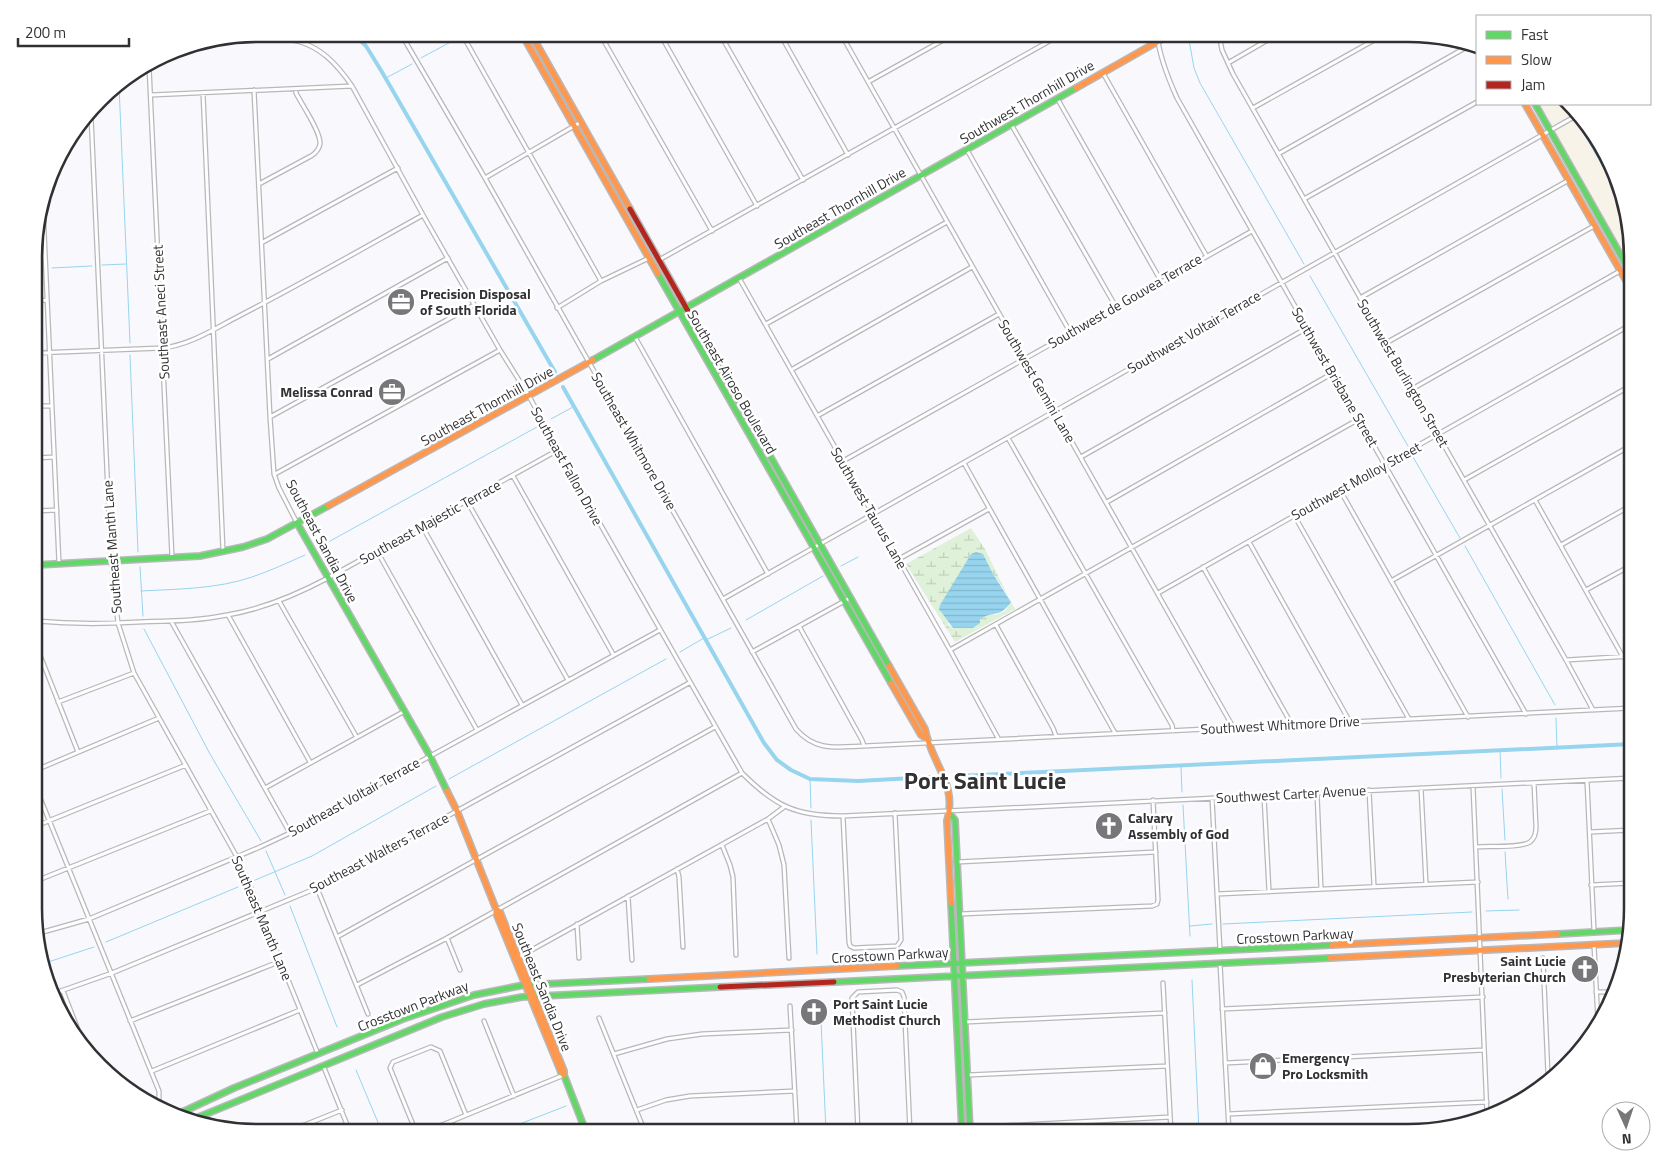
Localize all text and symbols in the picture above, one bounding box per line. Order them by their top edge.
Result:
scale bar [18,15,129,47]
legend [1476,15,1651,105]
text: 200 m [25,21,66,44]
text: Fast [1521,23,1549,46]
text: Slow [1521,48,1552,71]
street label: Southwest Thornhill Drive [956,54,1098,149]
text: Jam [1521,73,1545,96]
street label: Southeast Thornhill Drive [770,161,909,254]
street label: Southeast Aneci Street [146,244,175,380]
street label: Southwest de Gouvea Terrace [1044,248,1206,353]
place label: Precision Disposal of South Florida [420,283,531,320]
street label: Southwest Voltair Terrace [1123,285,1264,378]
office icon: Precision Disposal of South Florida [386,287,416,317]
street label: Southwest Burlington Street [1352,295,1455,451]
street label: Southwest Brisbane Street [1287,303,1384,451]
street label: Southeast Airoso Boulevard [683,306,782,458]
street label: Southwest Gemini Lane [993,315,1081,446]
street label: Southeast Thornhill Drive [417,360,557,451]
street label: Southeast Whitmore Drive [586,368,683,514]
office icon: Melissa Conrad [377,377,407,407]
place label: Melissa Conrad [280,381,373,402]
street label: Southeast Fallon Drive [526,403,609,529]
street label: Southwest Molloy Street [1287,436,1425,525]
street label: Southwest Taurus Lane [826,443,913,573]
street label: Southeast Majestic Terrace [355,474,504,569]
street label: Southeast Sandia Drive [281,475,364,606]
street label: Southeast Manth Lane [96,480,127,614]
street label: Southwest Whitmore Drive [1200,710,1360,739]
street label: Southeast Voltair Terrace [284,752,423,842]
district label: Port Saint Lucie [904,762,1066,798]
street label: Southwest Carter Avenue [1215,779,1366,808]
street label: Southeast Walters Terrace [305,807,452,898]
place label: Calvary Assembly of God [1128,807,1229,844]
church icon: Calvary Assembly of God [1094,811,1124,841]
street label: Southeast Manth Lane [227,852,298,983]
street label: Southeast Sandia Drive [507,919,578,1054]
street label: Crosstown Parkway [1236,922,1354,949]
street label: Crosstown Parkway [831,941,949,968]
place label: Saint Lucie Presbyterian Church [1443,950,1566,987]
church icon: Saint Lucie Presbyterian Church [1570,954,1600,984]
street label: Crosstown Parkway [354,975,472,1036]
place label: Port Saint Lucie Methodist Church [833,993,941,1030]
church icon: Port Saint Lucie Methodist Church [799,997,829,1027]
place label: Emergency Pro Locksmith [1282,1047,1368,1084]
shop icon: Emergency Pro Locksmith [1248,1051,1278,1081]
north arrow [1601,1101,1651,1151]
text: N [1621,1129,1632,1150]

